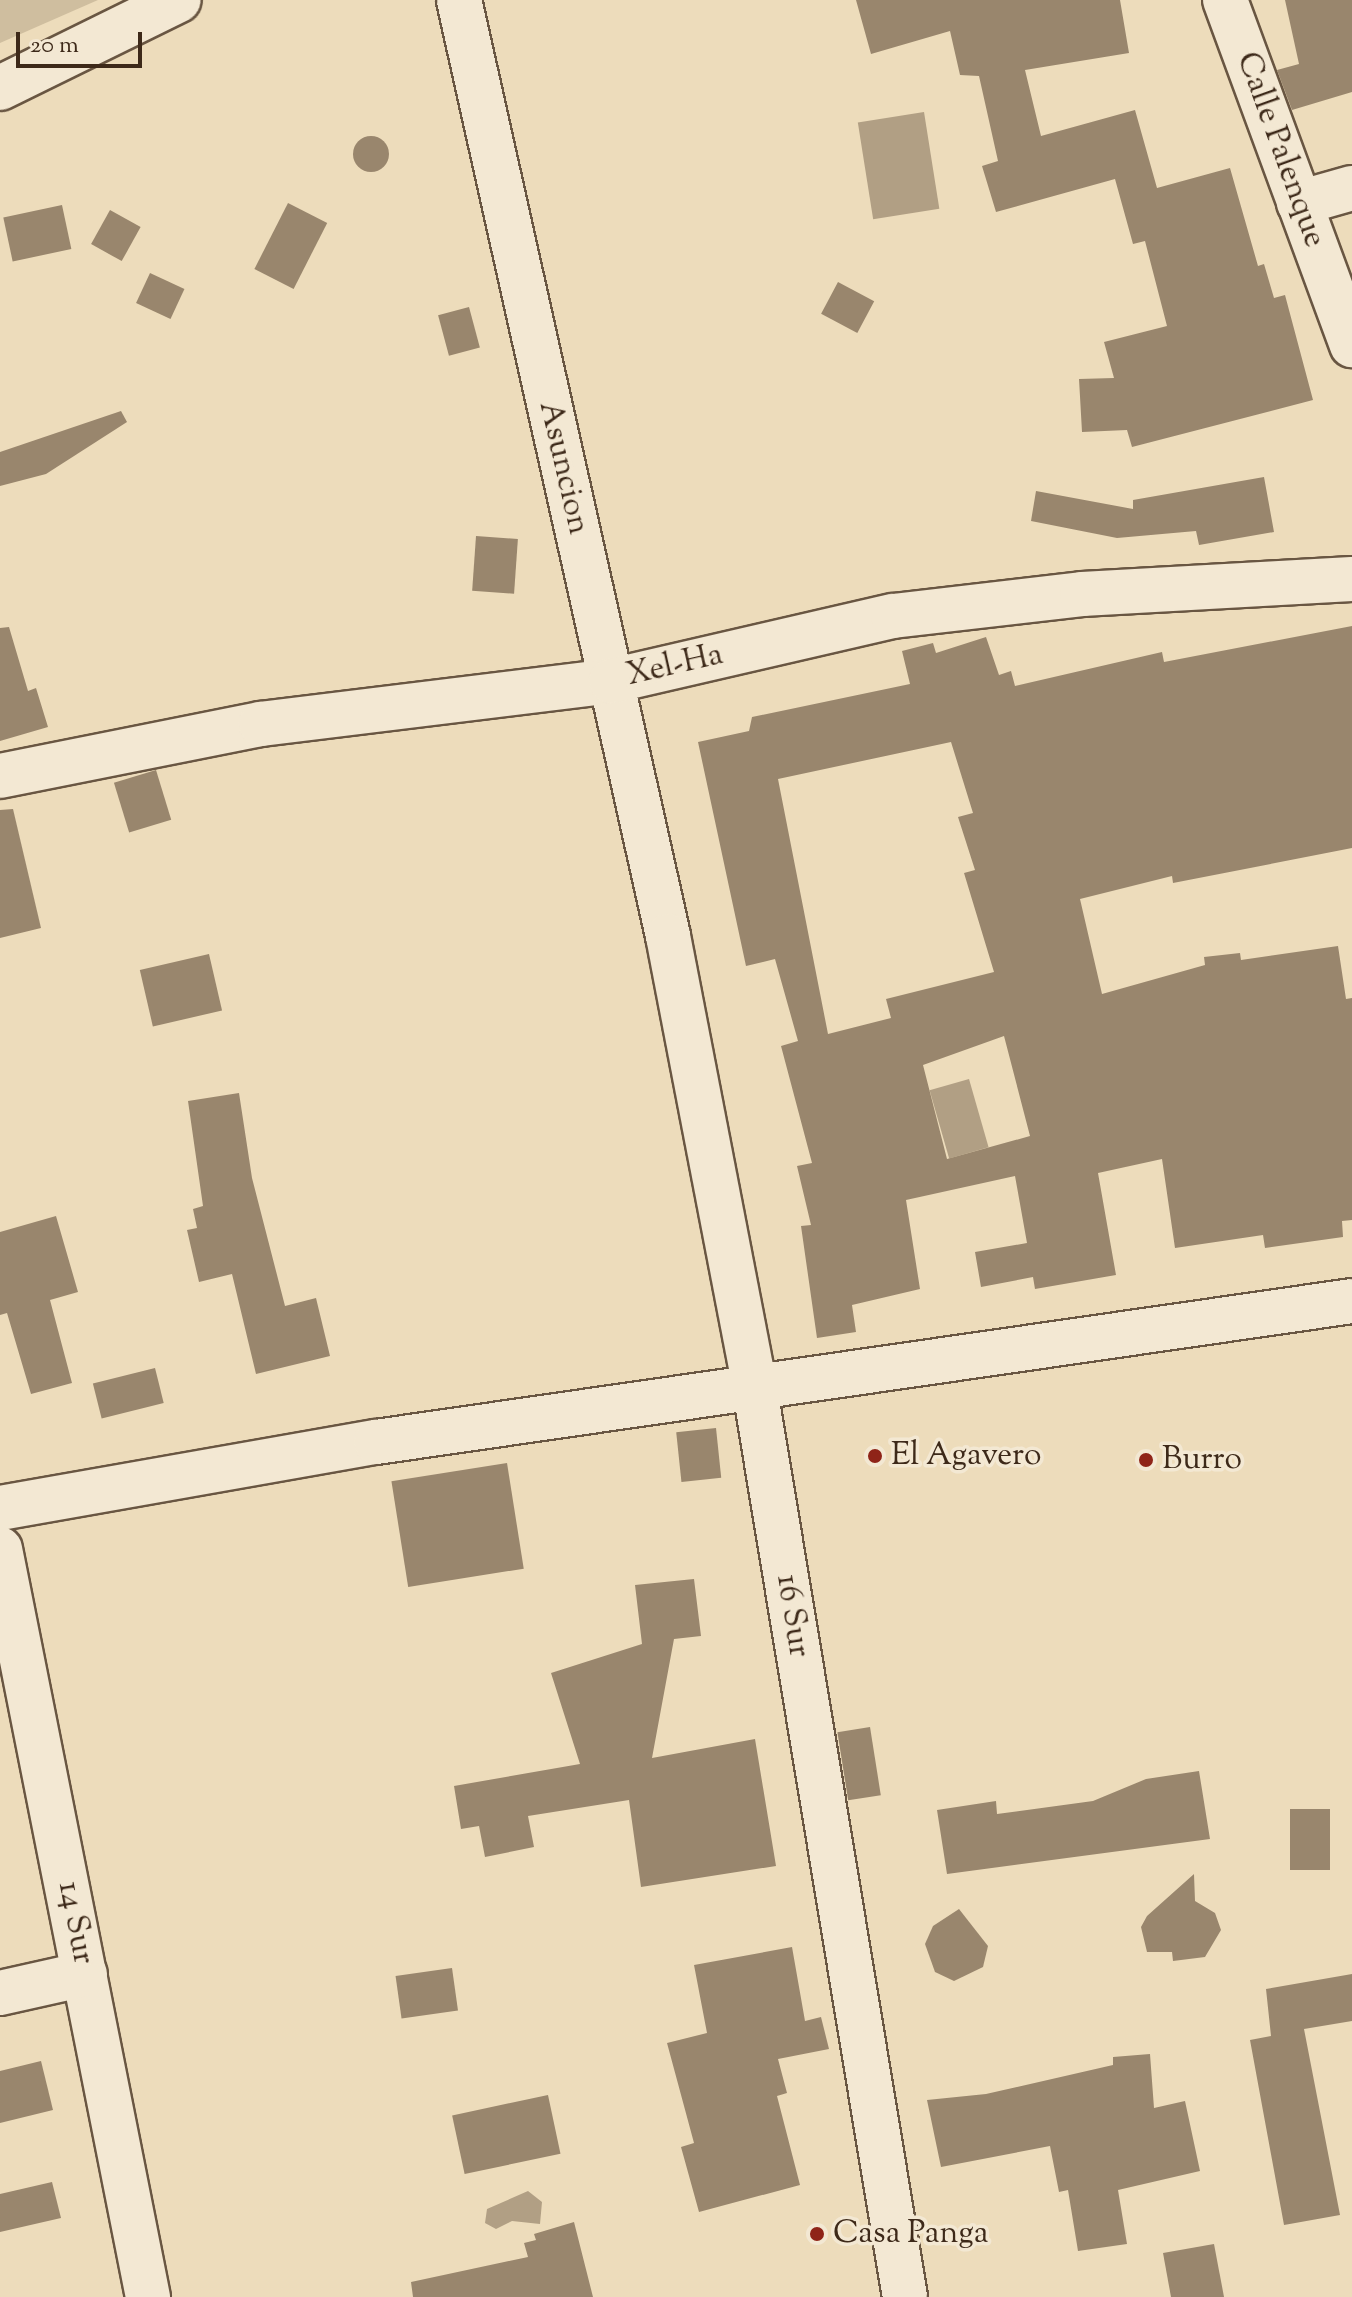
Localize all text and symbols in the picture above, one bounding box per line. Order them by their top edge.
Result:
scale bar [20,16,146,66]
text: 20 m [30,29,79,63]
street label: Calle Palenque [1227,47,1333,253]
street label: Asuncion [529,398,597,538]
street label: Xel-Ha [623,636,727,696]
place label: El Agavero [891,1437,1042,1475]
place label: Burro [1162,1441,1242,1479]
marker: El Agavero [866,1447,884,1465]
marker: Burro [1137,1451,1155,1469]
street label: 16 Sur [767,1572,817,1660]
street label: 14 Sur [48,1878,102,1968]
place label: Casa Panga [833,2215,989,2253]
marker: Casa Panga [808,2225,826,2243]

